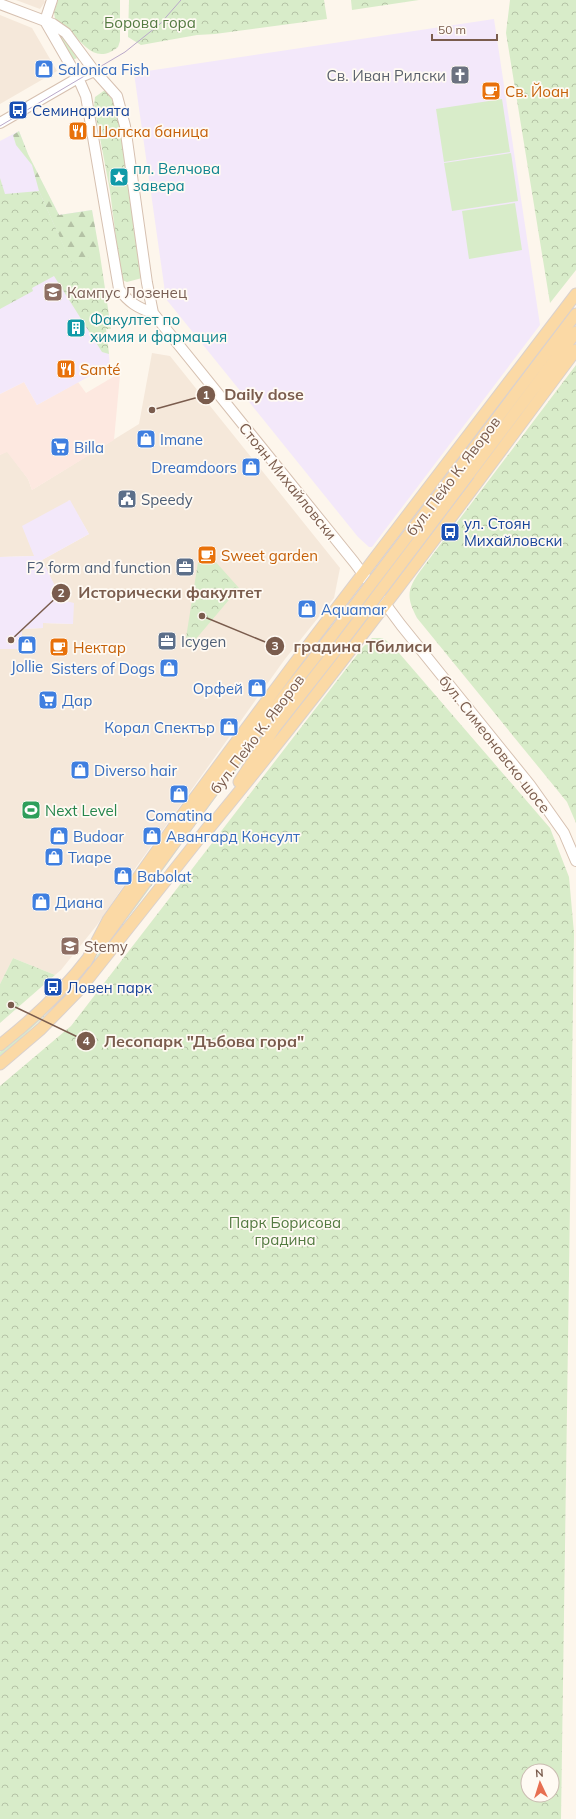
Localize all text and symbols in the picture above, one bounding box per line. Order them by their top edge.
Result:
park label: Борова гора [104,13,196,32]
scale bar [432,16,497,42]
text: 50 m [438,22,466,37]
shop icon: Salonica Fish [33,58,55,80]
place label: Salonica Fish [58,60,149,79]
church icon: Св. Иван Рилски [449,64,471,86]
place label: Св. Иван Рилски [327,66,446,85]
cafe icon: Св. Йоан [480,80,502,102]
place label: Св. Йоан [505,82,569,101]
bus stop icon: Семинарията [7,99,29,121]
place label: Семинарията [32,101,130,120]
restaurant icon: Шопска баница [67,120,89,142]
place label: Шопска баница [92,122,209,141]
place label: пл. Велчова завера [133,159,220,195]
place icon: пл. Велчова завера [108,166,130,188]
school or university icon: Кампус Лозенец [42,281,64,303]
place label: Кампус Лозенец [67,283,187,302]
place label: Факултет по химия и фармация [90,310,227,346]
building icon: Факултет по химия и фармация [65,317,87,339]
restaurant icon: Santé [55,358,77,380]
place label: Santé [80,360,120,379]
callout: Daily dose [196,381,311,409]
text: Daily dose [224,384,304,404]
text: 1 [202,387,210,402]
street label: бул. Пейо К. Яворов [402,412,504,540]
street label: Стоян Михайловски [235,419,341,543]
shop icon: Imane [135,428,157,450]
place label: Imane [160,430,203,449]
supermarket icon: Billa [49,436,71,458]
place label: Billa [74,438,104,457]
shop icon: Dreamdoors [240,456,262,478]
place label: Dreamdoors [151,458,237,477]
public building icon: Speedy [116,488,138,510]
place label: Speedy [141,490,193,509]
place label: ул. Стоян Михайловски [464,514,562,550]
bus stop icon: ул. Стоян Михайловски [439,521,461,543]
cafe icon: Sweet garden [196,544,218,566]
place label: Sweet garden [221,546,318,565]
office icon: F2 form and function [174,556,196,578]
place label: F2 form and function [27,558,171,577]
callout: Исторически факултет [51,579,270,607]
text: Исторически факултет [78,582,262,602]
text: 2 [57,585,65,600]
shop icon: Aquamar [296,598,318,620]
place label: Aquamar [321,600,387,619]
office icon: Icygen [156,630,178,652]
place label: Icygen [181,632,226,651]
callout: градина Тбилиси [265,632,440,660]
shop icon: Jollie [16,634,38,656]
cafe icon: Нектар [48,636,70,658]
text: градина Тбилиси [294,636,432,656]
place label: Нектар [73,638,126,657]
text: 3 [271,638,279,653]
place label: Jollie [11,657,43,676]
shop icon: Sisters of Dogs [158,657,180,679]
place label: Sisters of Dogs [51,659,155,678]
street label: бул. Пейо К. Яворов [206,670,308,798]
street label: бул. Симеоновско шосе [435,671,555,817]
shop icon: Орфей [246,677,268,699]
place label: Орфей [193,679,243,698]
supermarket icon: Дар [37,689,59,711]
place label: Дар [62,691,92,710]
shop icon: Корал Спектър [218,716,240,738]
place label: Корал Спектър [104,718,215,737]
shop icon: Diverso hair [69,759,91,781]
place label: Diverso hair [94,761,177,780]
shop icon: Comatina [168,783,190,805]
sports icon: Next Level [20,799,42,821]
place label: Next Level [45,801,117,820]
place label: Comatina [145,806,213,825]
shop icon: Budoar [48,825,70,847]
shop icon: Авангард Консулт [141,825,163,847]
place label: Budoar [73,827,124,846]
place label: Авангард Консулт [166,827,300,846]
shop icon: Тиаре [43,846,65,868]
place label: Тиаре [68,848,111,867]
shop icon: Babolat [112,865,134,887]
place label: Babolat [137,867,192,886]
shop icon: Диана [30,891,52,913]
place label: Диана [55,893,103,912]
school or university icon: Stemy [59,935,81,957]
place label: Stemy [84,937,128,956]
bus stop icon: Ловен парк [42,976,64,998]
place label: Ловен парк [67,978,153,997]
callout: Лесопарк "Дъбова гора" [76,1027,312,1055]
text: Лесопарк "Дъбова гора" [104,1031,304,1051]
text: 4 [82,1033,90,1048]
park label: Парк Борисова градина [229,1213,341,1249]
north arrow [520,1763,560,1803]
text: N [535,1766,544,1780]

